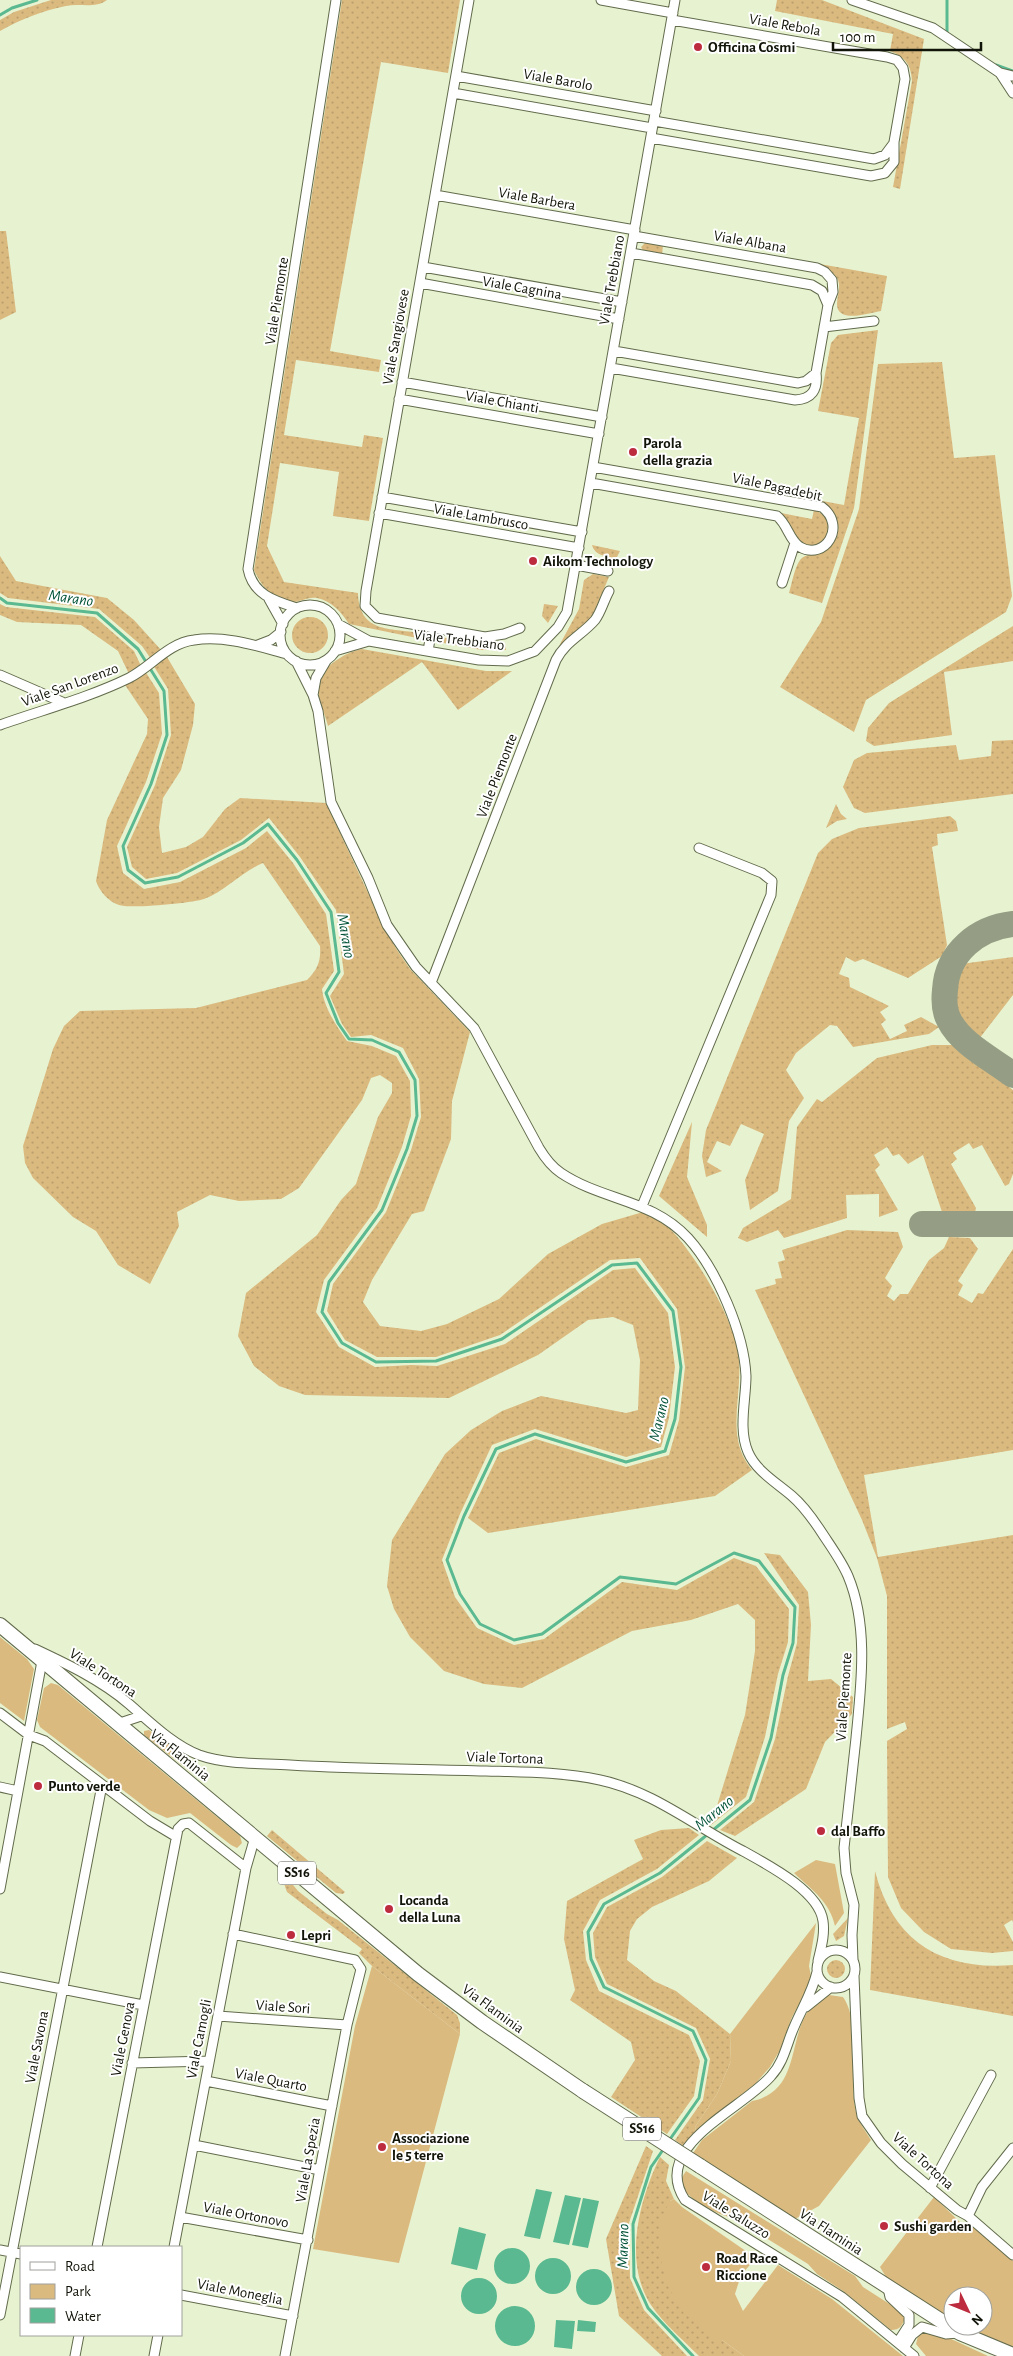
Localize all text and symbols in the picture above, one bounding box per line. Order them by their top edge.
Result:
street label: Viale Rebola [748,11,822,39]
scale bar [833,20,980,52]
text: 100 m [840,30,875,45]
place label: Officina Cosmi [708,40,795,55]
marker: Officina Cosmi [692,41,704,53]
street label: Viale Barolo [522,67,594,93]
street label: Viale Barbera [497,185,577,213]
street label: Viale Albana [712,228,788,256]
street label: Viale Trebbiano [597,234,627,326]
street label: Viale Piemonte [263,256,291,346]
street label: Viale Cagnina [481,274,563,302]
street label: Viale Sangiovese [380,288,412,386]
street label: Viale Chianti [464,388,540,416]
place label: Parola della grazia [643,436,713,468]
marker: Parola della grazia [627,446,639,458]
street label: Viale Pagadebit [731,470,823,504]
street label: Viale Lambrusco [432,501,530,533]
place label: Aikom Technology [543,554,653,569]
marker: Aikom Technology [527,555,539,567]
water label: Marano [48,587,95,609]
street label: Viale Trebbiano [413,627,505,653]
street label: Viale San Lorenzo [20,661,120,709]
street label: Viale Piemonte [474,732,520,820]
water label: Marano [334,912,358,960]
water label: Marano [646,1395,672,1443]
street label: Viale Tortona [67,1646,139,1700]
street label: Viale Piemonte [833,1652,855,1742]
street label: Via Flaminia [147,1726,213,1784]
street label: Viale Tortona [466,1749,544,1767]
place label: Punto verde [48,1779,120,1794]
marker: Punto verde [32,1780,44,1792]
water label: Marano [691,1792,737,1833]
place label: dal Baffo [831,1824,885,1839]
marker: dal Baffo [815,1825,827,1837]
road number: SS16 [278,1862,316,1885]
place label: Locanda della Luna [399,1893,461,1925]
marker: Locanda della Luna [383,1903,395,1915]
place label: Lepri [301,1928,331,1943]
marker: Lepri [285,1929,297,1941]
street label: Via Flaminia [459,1982,527,2036]
street label: Viale Camogli [184,1998,214,2080]
street label: Viale Sori [255,1998,311,2016]
street label: Viale Genova [108,2000,138,2078]
street label: Viale Savona [23,2009,51,2085]
street label: Viale Quarto [234,2066,308,2094]
street label: Viale La Spezia [293,2116,323,2204]
road number: SS16 [623,2118,661,2140]
street label: Viale Tortona [889,2130,957,2192]
place label: Associazione le 5 terre [392,2131,469,2163]
marker: Associazione le 5 terre [376,2141,388,2153]
street label: Viale Saluzzo [700,2188,772,2242]
street label: Viale Ortonovo [202,2199,290,2231]
street label: Via Flaminia [797,2206,866,2258]
place label: Sushi garden [894,2219,972,2234]
marker: Sushi garden [878,2220,890,2232]
water label: Marano [615,2223,631,2269]
legend [20,2246,182,2336]
place label: Road Race Riccione [716,2251,778,2283]
text: Road [65,2259,95,2274]
marker: Road Race Riccione [700,2261,712,2273]
street label: Viale Moneglia [196,2276,284,2308]
text: Park [65,2284,91,2299]
north arrow [943,2286,993,2336]
text: Water [65,2309,101,2324]
text: N [968,2311,985,2328]

